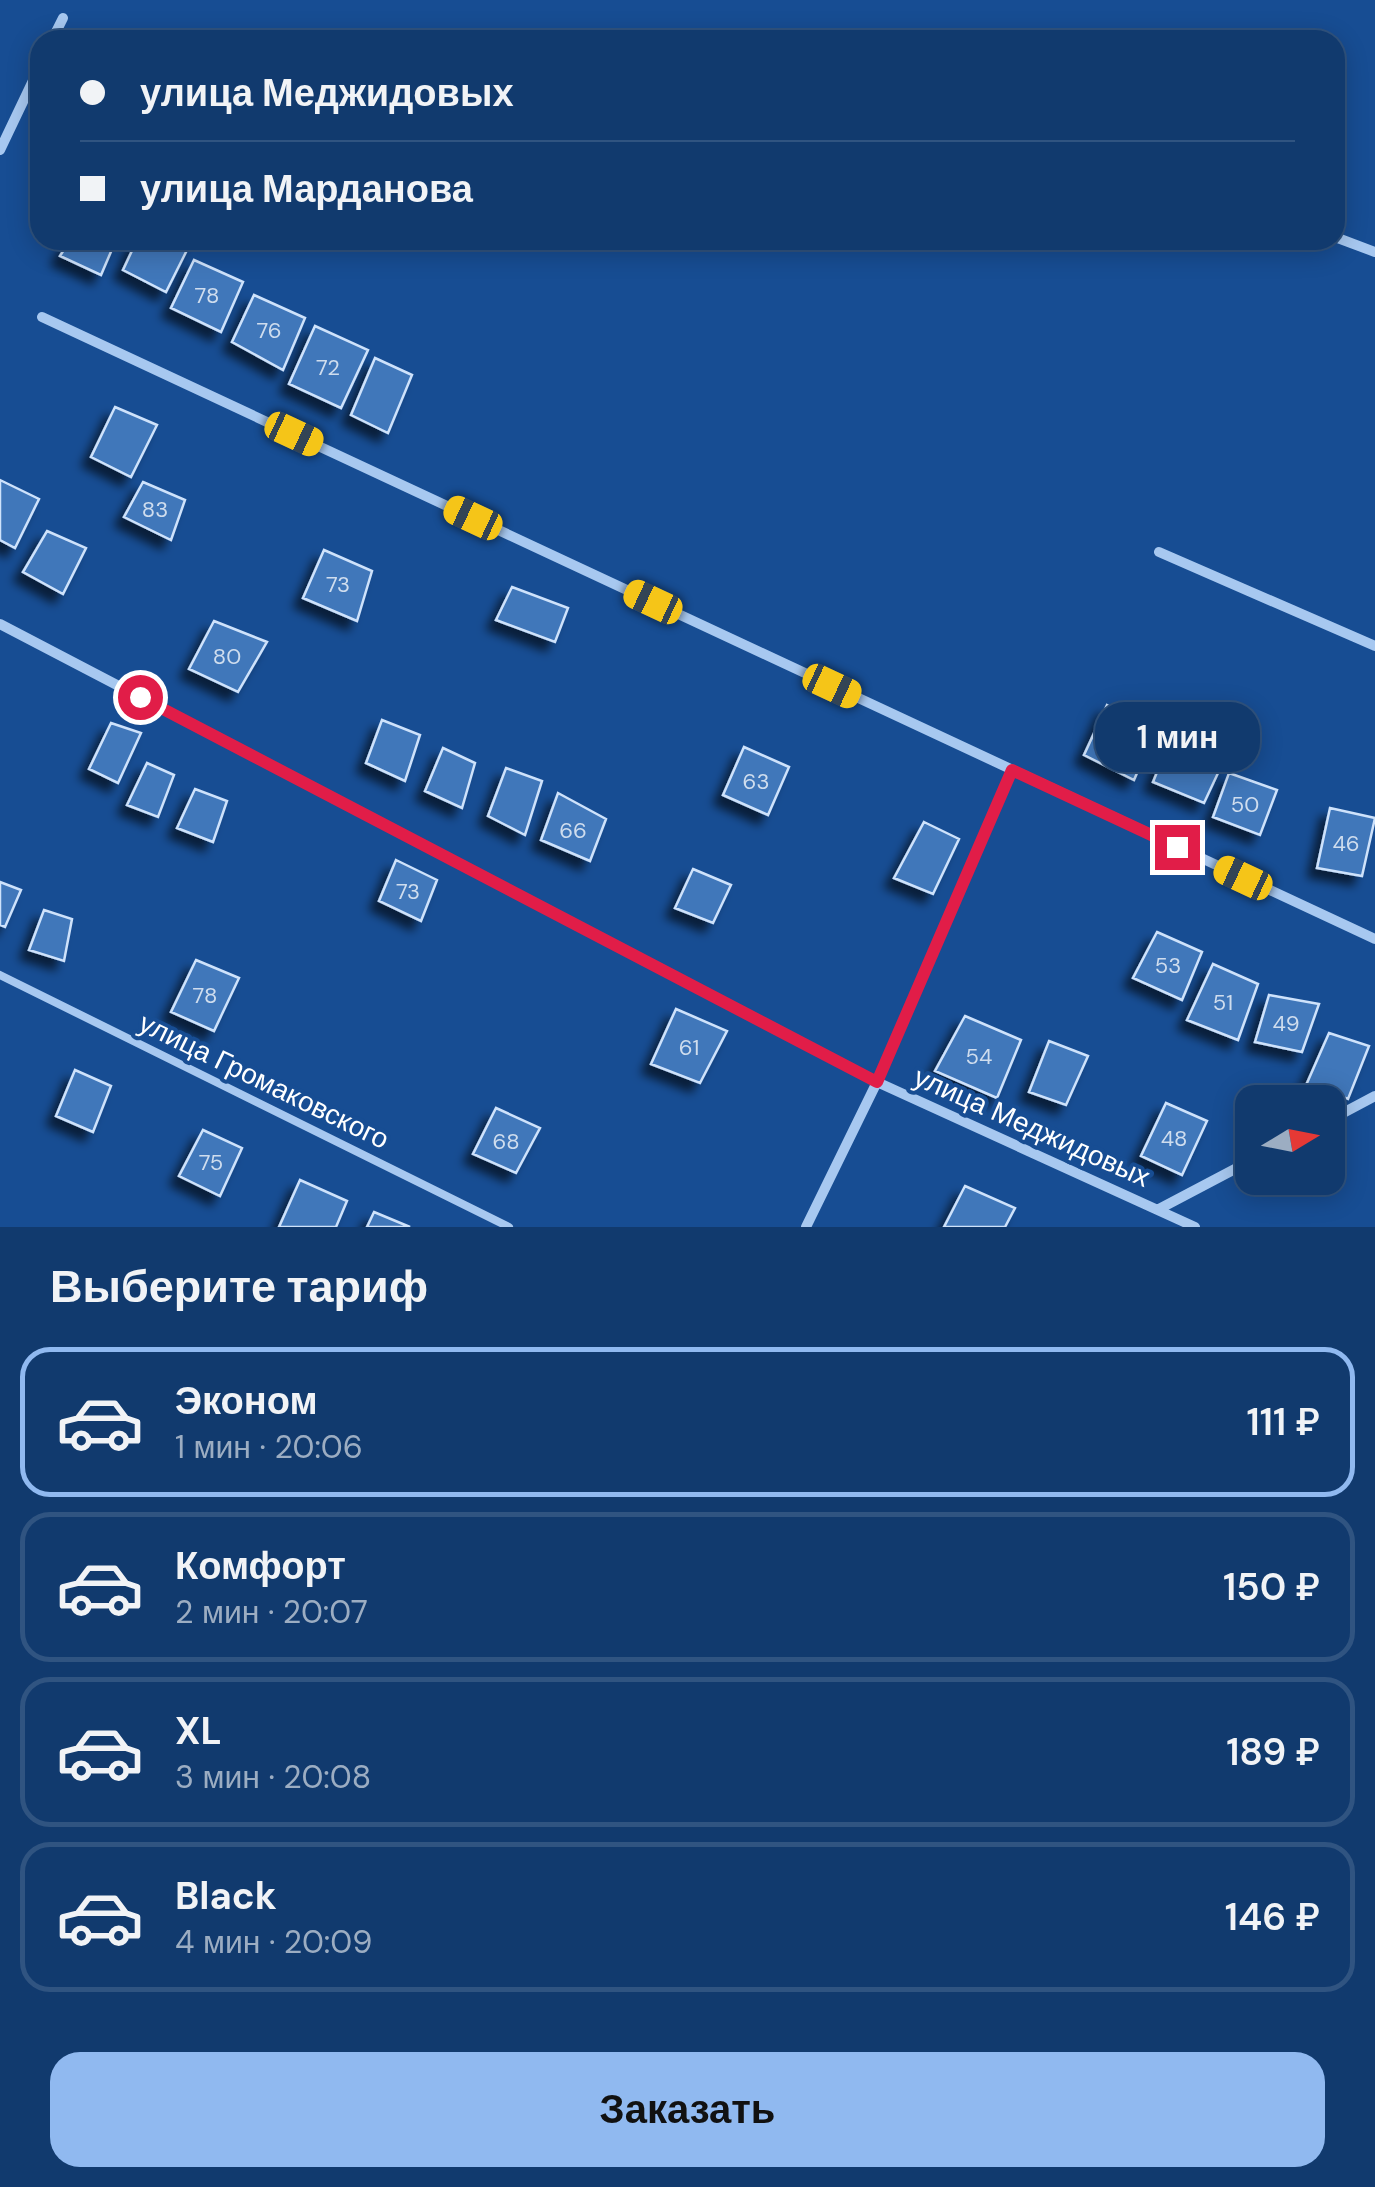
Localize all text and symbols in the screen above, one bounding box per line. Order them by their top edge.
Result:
text: улица Меджидовых [140,68,514,118]
text: улица Марданова [140,164,473,214]
house number: 78 [195,281,219,310]
house number: 76 [257,316,282,345]
house number: 72 [316,353,340,382]
car [260,408,328,460]
car [439,492,507,544]
house number: 83 [142,495,168,524]
house number: 73 [326,570,350,599]
car [619,576,687,628]
house number: 80 [213,642,241,671]
car [798,660,866,712]
route start [118,675,163,720]
callout: 1 мин [1094,702,1260,772]
text: 1 мин [1137,716,1218,758]
house number: 63 [743,767,769,796]
house number: 50 [1231,790,1259,819]
house number: 66 [559,816,587,845]
route end [1155,825,1200,870]
house number: 46 [1332,829,1360,858]
car [1209,852,1277,904]
house number: 73 [396,877,420,906]
house number: 53 [1155,951,1181,980]
house number: 78 [193,981,217,1010]
house number: 51 [1213,988,1233,1017]
street label: улица Громаковского [133,1004,395,1158]
house number: 49 [1272,1009,1300,1038]
house number: 61 [679,1033,699,1062]
house number: 54 [966,1042,992,1071]
street label: улица Меджидовых [908,1058,1156,1196]
north arrow [1235,1085,1345,1195]
map controls [1235,1085,1345,1195]
house number: 48 [1161,1124,1187,1153]
house number: 68 [492,1127,520,1156]
house number: 75 [199,1148,223,1177]
text: Выберите тариф [50,1257,428,1316]
text: Эконом [175,1376,318,1426]
icon: car [55,1377,145,1467]
text: 111 ₽ [1247,1397,1320,1447]
text: 1 мин · 20:06 [175,1426,363,1468]
text: Комфорт [175,1541,346,1591]
icon: car [55,1542,145,1632]
text: 150 ₽ [1223,1562,1320,1612]
text: 2 мин · 20:07 [175,1591,368,1633]
text: XL [175,1706,222,1756]
icon: car [55,1707,145,1797]
text: 189 ₽ [1226,1727,1320,1777]
text: 3 мин · 20:08 [175,1756,371,1798]
text: Black [175,1871,277,1921]
icon: car [55,1872,145,1962]
text: 146 ₽ [1225,1892,1320,1942]
text: 4 мин · 20:09 [175,1921,372,1963]
button: Заказать [50,2052,1325,2167]

